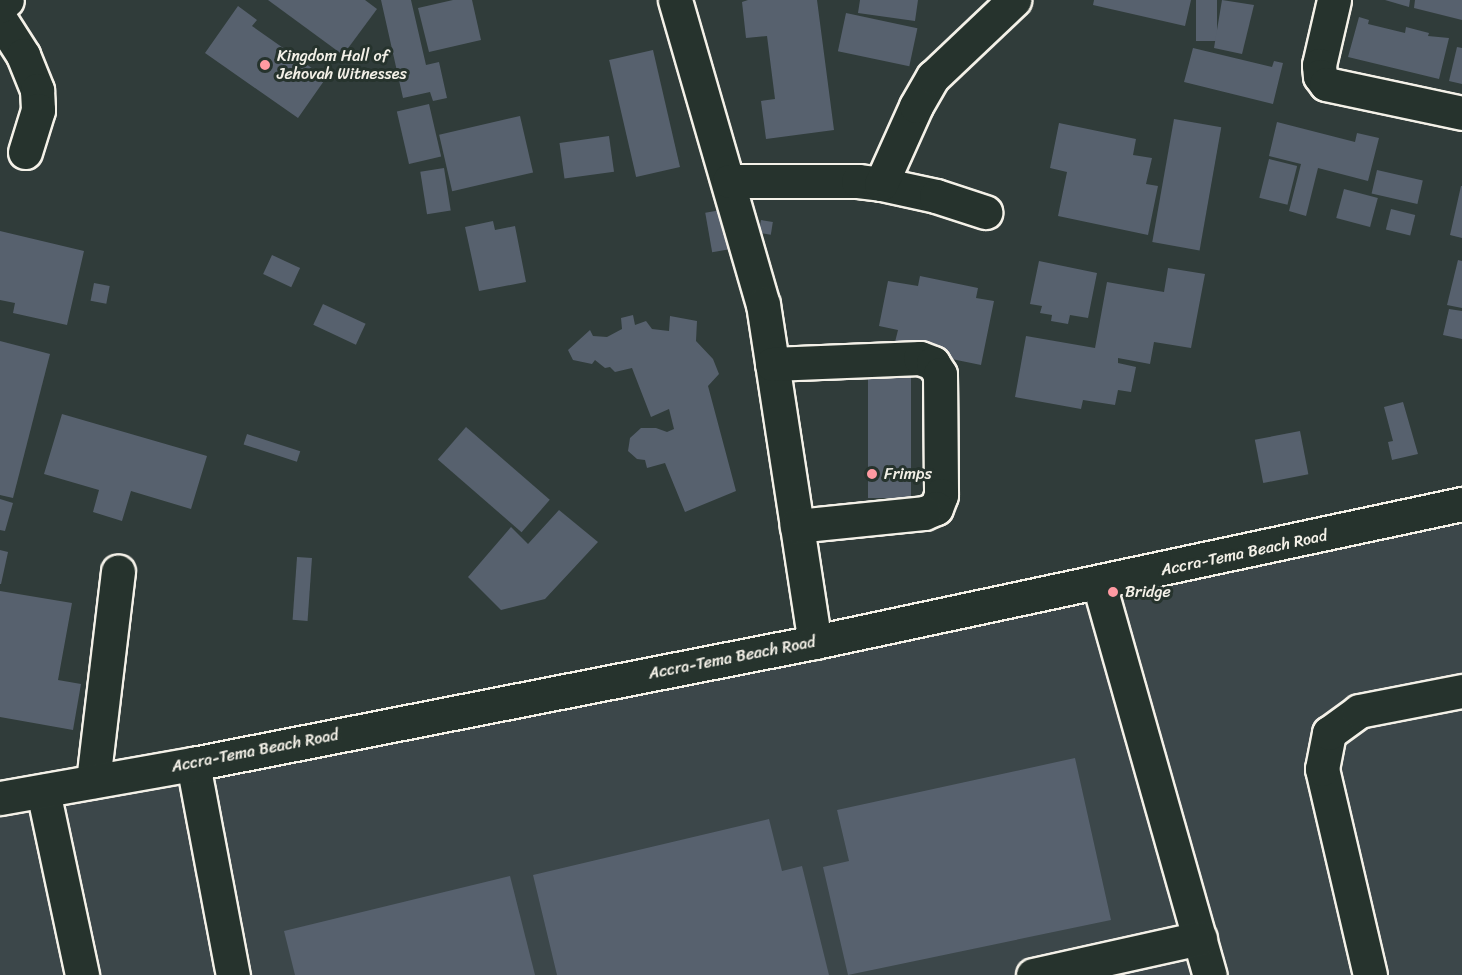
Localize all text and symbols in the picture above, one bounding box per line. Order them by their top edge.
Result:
place label: Kingdom Hall of Jehovah Witnesses [277,46,407,84]
marker: Kingdom Hall of Jehovah Witnesses [258,58,272,72]
place label: Frimps [884,464,932,484]
marker: Frimps [865,467,879,481]
street label: Accra-Tema Beach Road [1159,526,1329,580]
place label: Bridge [1125,582,1171,602]
marker: Bridge [1106,585,1120,599]
street label: Accra-Tema Beach Road [647,632,817,684]
street label: Accra-Tema Beach Road [170,725,340,777]

